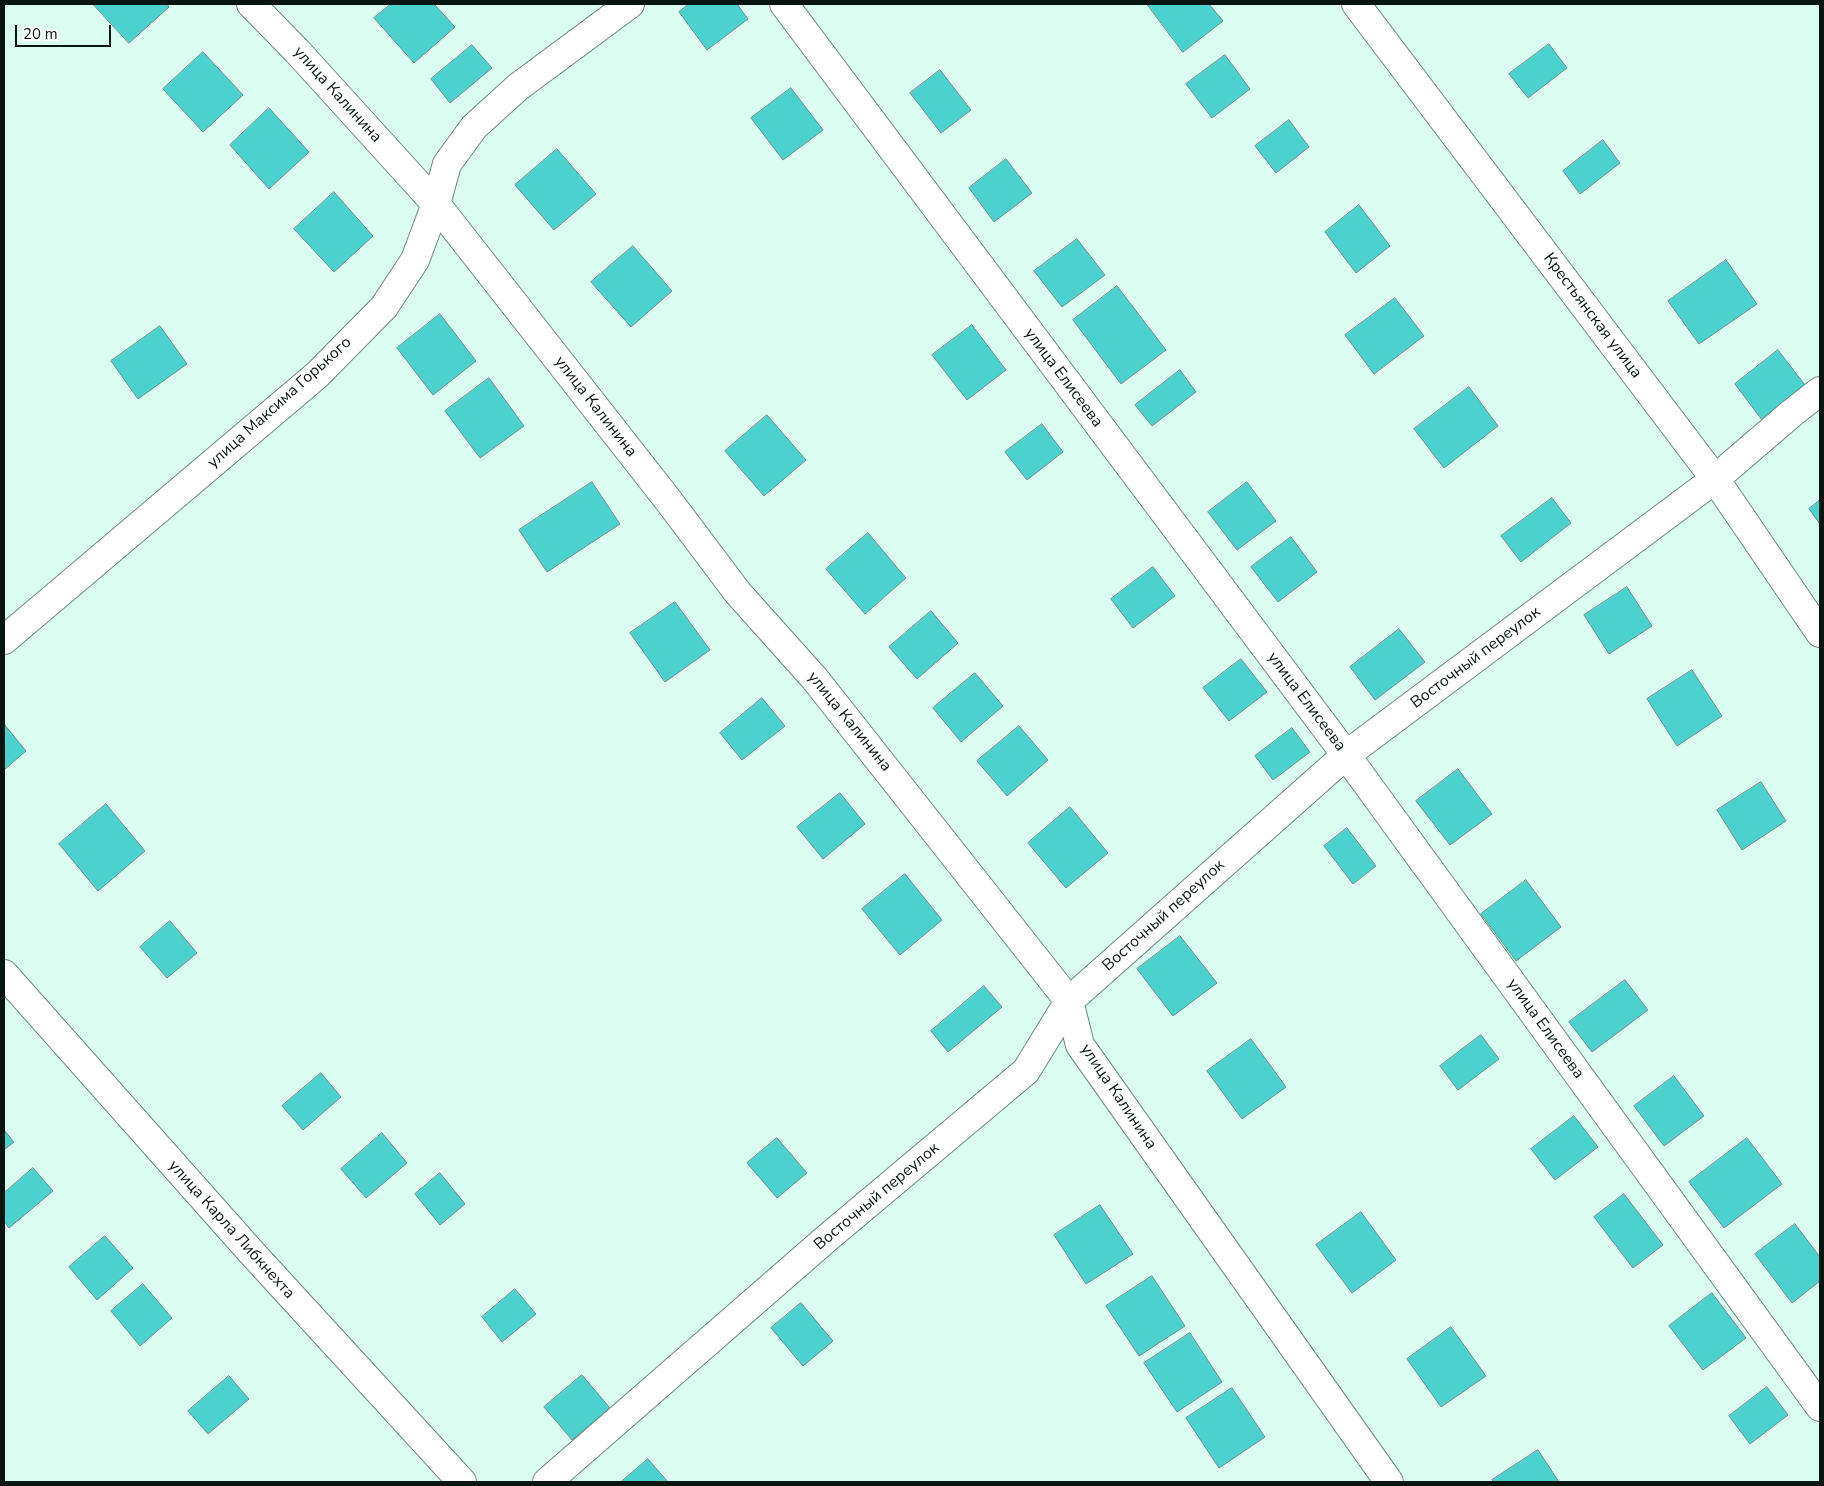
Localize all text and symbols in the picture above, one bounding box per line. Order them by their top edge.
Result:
scale bar [18,15,114,47]
text: 20 m [23,24,58,44]
street label: улица Калинина [289,43,385,147]
street label: Крестьянская улица [1539,250,1645,382]
street label: улица Елисеева [1020,325,1106,431]
street label: улица Максима Горького [204,333,356,473]
street label: улица Калинина [550,353,640,461]
street label: Восточный переулок [1407,603,1545,713]
street label: улица Елисеева [1263,649,1349,755]
street label: улица Калинина [803,668,895,776]
street label: Восточный переулок [1099,856,1229,976]
street label: улица Елисеева [1502,975,1588,1083]
street label: улица Калинина [1076,1041,1160,1153]
street label: Восточный переулок [810,1139,944,1255]
street label: улица Карла Либкнехта [164,1157,298,1303]

